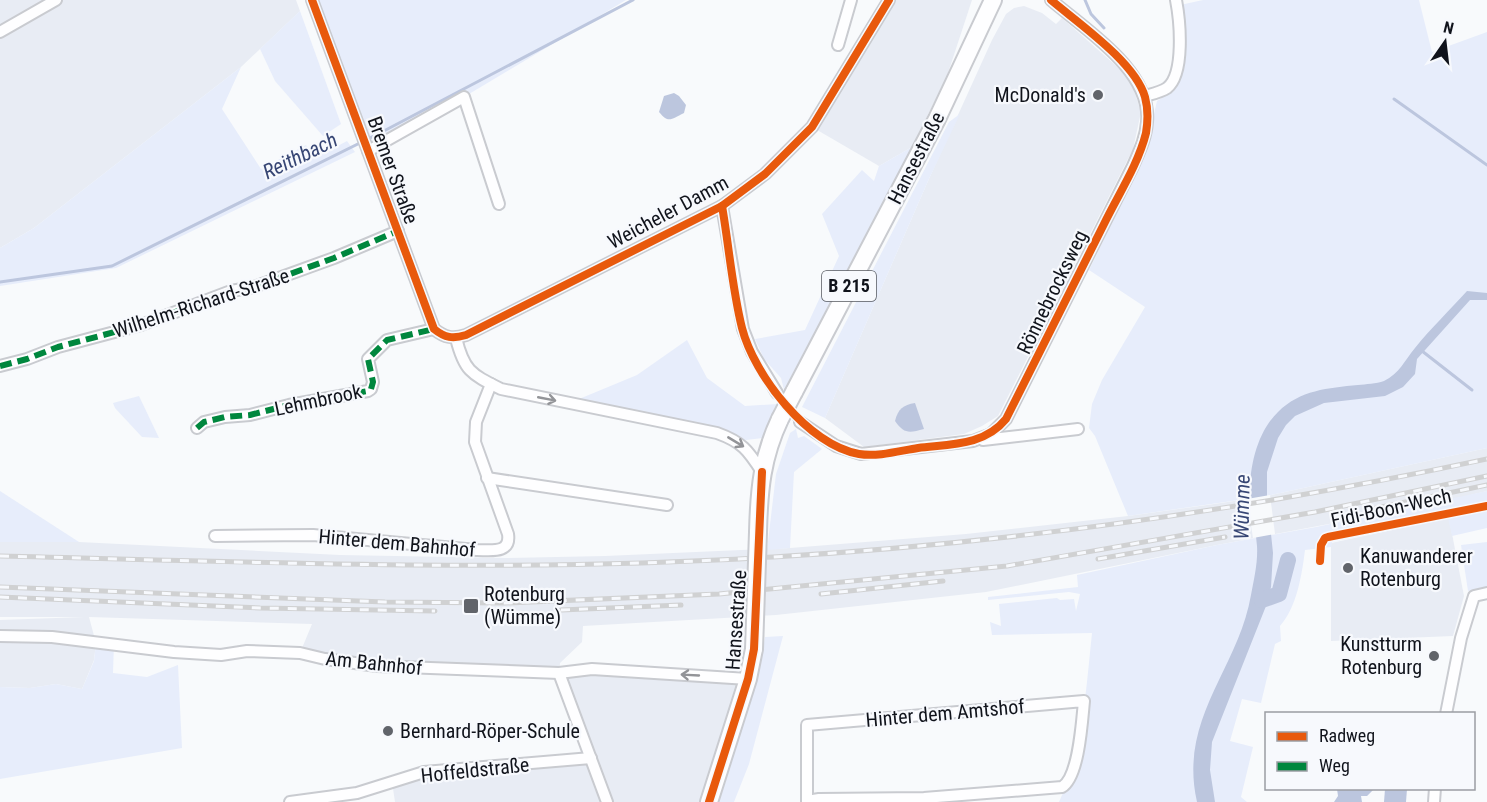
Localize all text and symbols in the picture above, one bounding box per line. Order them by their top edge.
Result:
north arrow [1415,12,1475,72]
text: N [1441,18,1456,38]
place label: McDonald's [995,83,1086,107]
marker: McDonald's [1091,88,1105,102]
street label: Hansestraße [883,108,949,208]
street label: Bremer Straße [362,113,424,227]
water label: Reithbach [259,128,341,184]
street label: Weicheler Damm [604,170,732,254]
street label: Rönnebrocksweg [1012,226,1092,358]
street label: Wilhelm-Richard-Straße [110,263,292,343]
road number: B 215 [822,271,876,301]
street label: Lehmbrook [272,379,364,421]
one-way arrow [537,394,556,405]
one-way arrow [728,435,745,448]
water label: Wümme [1229,474,1255,540]
street label: Fidi-Boon-Wech [1329,484,1453,532]
street label: Hinter dem Bahnhof [318,524,477,562]
place label: Kanuwanderer Rotenburg [1360,544,1473,591]
marker: Kanuwanderer Rotenburg [1341,561,1355,575]
street label: Hansestraße [721,569,751,671]
place label: Rotenburg (Wümme) [484,582,565,629]
marker: Rotenburg (Wümme) [462,597,480,615]
place label: Kunstturm Rotenburg [1340,632,1422,679]
street label: Am Bahnhof [324,646,424,680]
marker: Kunstturm Rotenburg [1427,649,1441,663]
one-way arrow [680,670,700,681]
street label: Hinter dem Amtshof [865,694,1026,732]
legend [1265,712,1475,790]
place label: Bernhard-Röper-Schule [400,719,580,743]
marker: Bernhard-Röper-Schule [381,724,395,738]
text: Radweg [1319,725,1375,746]
street label: Hoffeldstraße [420,752,530,788]
text: Weg [1319,755,1350,776]

